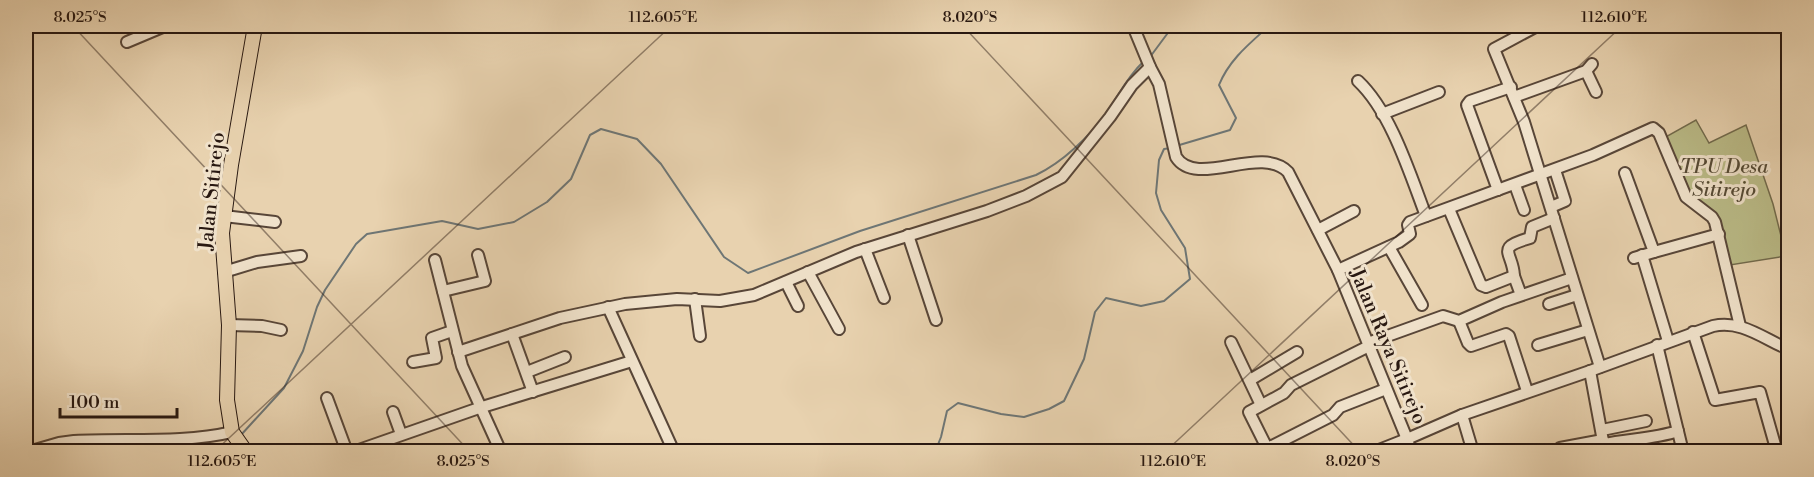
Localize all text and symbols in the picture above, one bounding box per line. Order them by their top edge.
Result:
text: 8.025°S [53,8,107,27]
text: 112.605°E [629,8,697,27]
text: 8.020°S [943,8,997,27]
text: 112.610°E [1581,8,1647,27]
street label: Jalan Sitirejo [194,131,231,252]
park label: TPU Desa Sitirejo [1680,155,1769,203]
street label: Jalan Raya Sitirejo [1343,264,1432,428]
scale bar [60,381,177,419]
text: 100 m [69,391,120,414]
text: 112.605°E [188,452,256,471]
text: 8.025°S [436,452,490,471]
text: 112.610°E [1140,452,1206,471]
text: 8.020°S [1326,452,1380,471]

